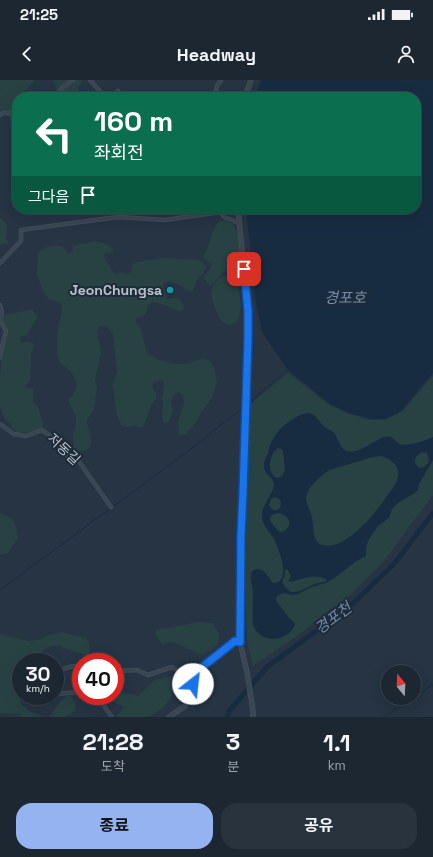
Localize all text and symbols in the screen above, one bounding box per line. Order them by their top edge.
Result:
text: 21:25 [20,5,58,24]
icon: back [16,43,38,65]
text: Headway [177,43,256,66]
icon: person [395,43,417,65]
text: 160 m [94,103,173,139]
icon: left [28,108,80,160]
text: 좌회전 [94,141,144,164]
icon: arrive [77,184,99,206]
text: 그다음 [28,187,69,206]
pin [227,252,261,286]
icon: arrive [233,258,255,280]
place label: JeonChungsa [70,281,162,299]
marker: JeonChungsa [165,285,175,295]
water label: 경포호 [324,288,367,307]
street label: 저동길 [44,429,84,469]
water label: 경포천 [311,597,357,638]
speed limit sign: 40 [72,653,124,705]
text: 30 [25,661,51,687]
position arrow [172,663,214,705]
north arrow [381,665,421,705]
map controls [381,665,421,705]
text: km/h [26,682,50,695]
text: 21:28 [82,726,143,757]
text: 3 [226,726,240,757]
text: 1.1 [323,727,351,758]
text: km [328,757,346,774]
text: 도착 [101,758,125,775]
text: 분 [227,758,239,775]
button: 종료 [16,803,213,849]
button: 공유 [221,803,417,849]

